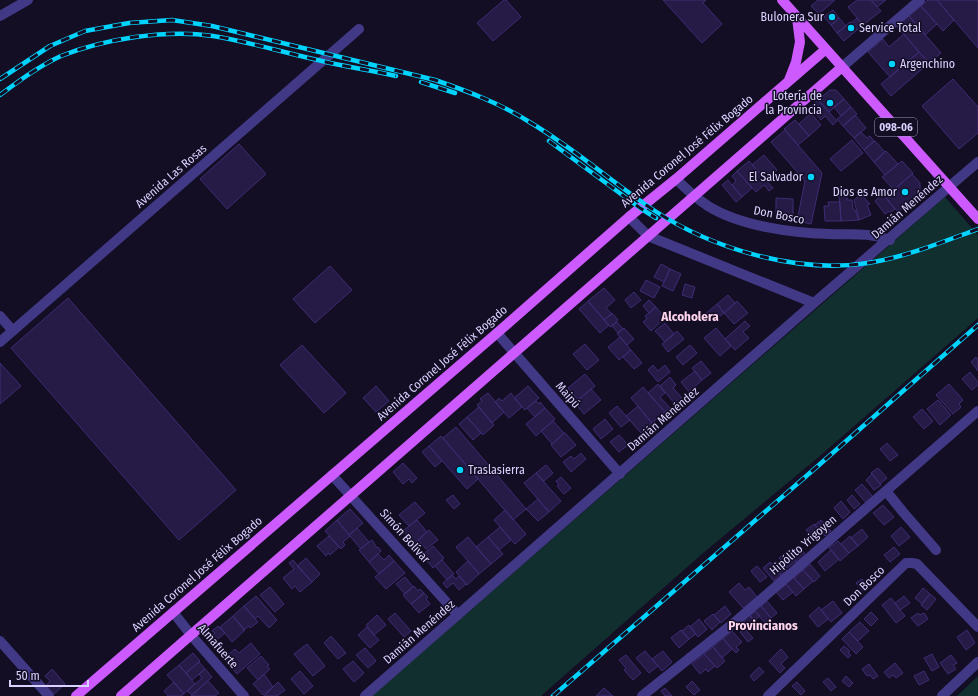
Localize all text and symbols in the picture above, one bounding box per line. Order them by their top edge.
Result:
place label: Bulonera Sur [761,10,825,24]
marker: Bulonera Sur [827,12,837,22]
place label: Service Total [859,21,921,35]
marker: Service Total [846,23,856,33]
place label: Argenchino [900,57,955,71]
marker: Argenchino [887,59,897,69]
place label: Lotería de la Provincia [765,89,822,117]
street label: Avenida Coronel José Félix Bogado [618,92,756,210]
marker: Lotería de la Provincia [825,98,835,108]
road number: 098-06 [875,118,917,136]
street label: Avenida Las Rosas [133,141,209,211]
place label: El Salvador [749,170,804,184]
marker: El Salvador [806,172,816,182]
street label: Damián Menéndez [868,172,946,242]
place label: Dios es Amor [833,185,898,199]
marker: Dios es Amor [900,187,910,197]
street label: Don Bosco [752,203,806,227]
street label: Avenida Coronel José Félix Bogado [374,303,510,423]
district label: Alcoholera [660,309,719,324]
street label: Maipú [553,379,583,411]
street label: Damián Menéndez [624,384,702,454]
place label: Traslasierra [468,463,525,477]
marker: Traslasierra [455,465,465,475]
street label: Simón Bolívar [377,506,433,567]
street label: Hipólito Yrigoyen [767,512,839,578]
street label: Avenida Coronel José Félix Bogado [129,514,265,634]
street label: Don Bosco [841,563,887,609]
street label: Damián Menéndez [380,597,458,667]
district label: Provincianos [728,618,798,633]
street label: Almafuerte [195,621,241,671]
scale bar [10,662,88,688]
text: 50 m [16,669,40,683]

